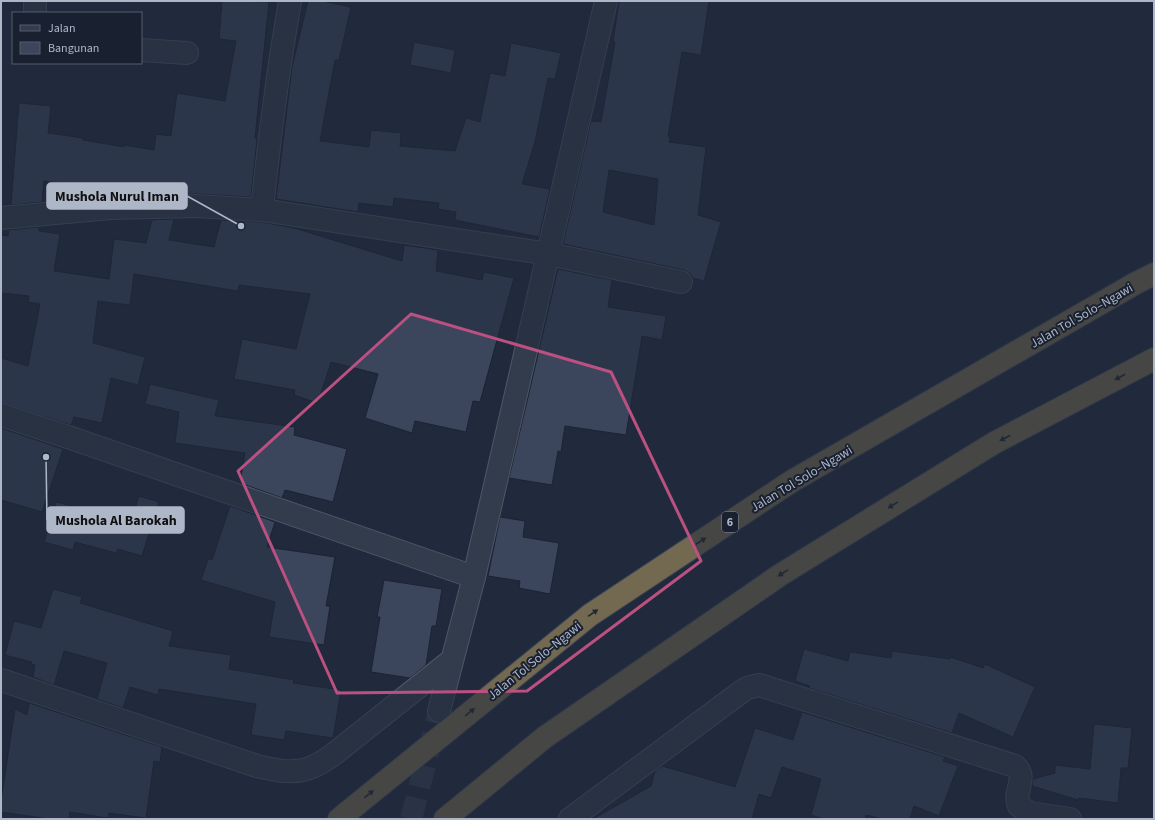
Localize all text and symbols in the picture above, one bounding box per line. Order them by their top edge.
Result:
legend [12,12,142,64]
text: Jalan [48,20,75,37]
text: Bangunan [48,40,99,57]
callout: Mushola Nurul Iman [47,183,187,209]
text: Mushola Nurul Iman [55,187,179,207]
street label: Jalan Tol Solo–Ngawi [1027,279,1136,353]
one-way arrow [1114,374,1125,380]
one-way arrow [999,435,1010,441]
street label: Jalan Tol Solo–Ngawi [747,441,856,516]
one-way arrow [887,502,899,509]
callout: Mushola Al Barokah [47,507,184,533]
text: Mushola Al Barokah [55,511,177,531]
road number: 6 [722,512,738,532]
one-way arrow [696,537,706,545]
one-way arrow [777,570,789,577]
one-way arrow [587,609,598,617]
street label: Jalan Tol Solo–Ngawi [484,617,585,704]
one-way arrow [465,708,475,717]
one-way arrow [364,790,375,799]

